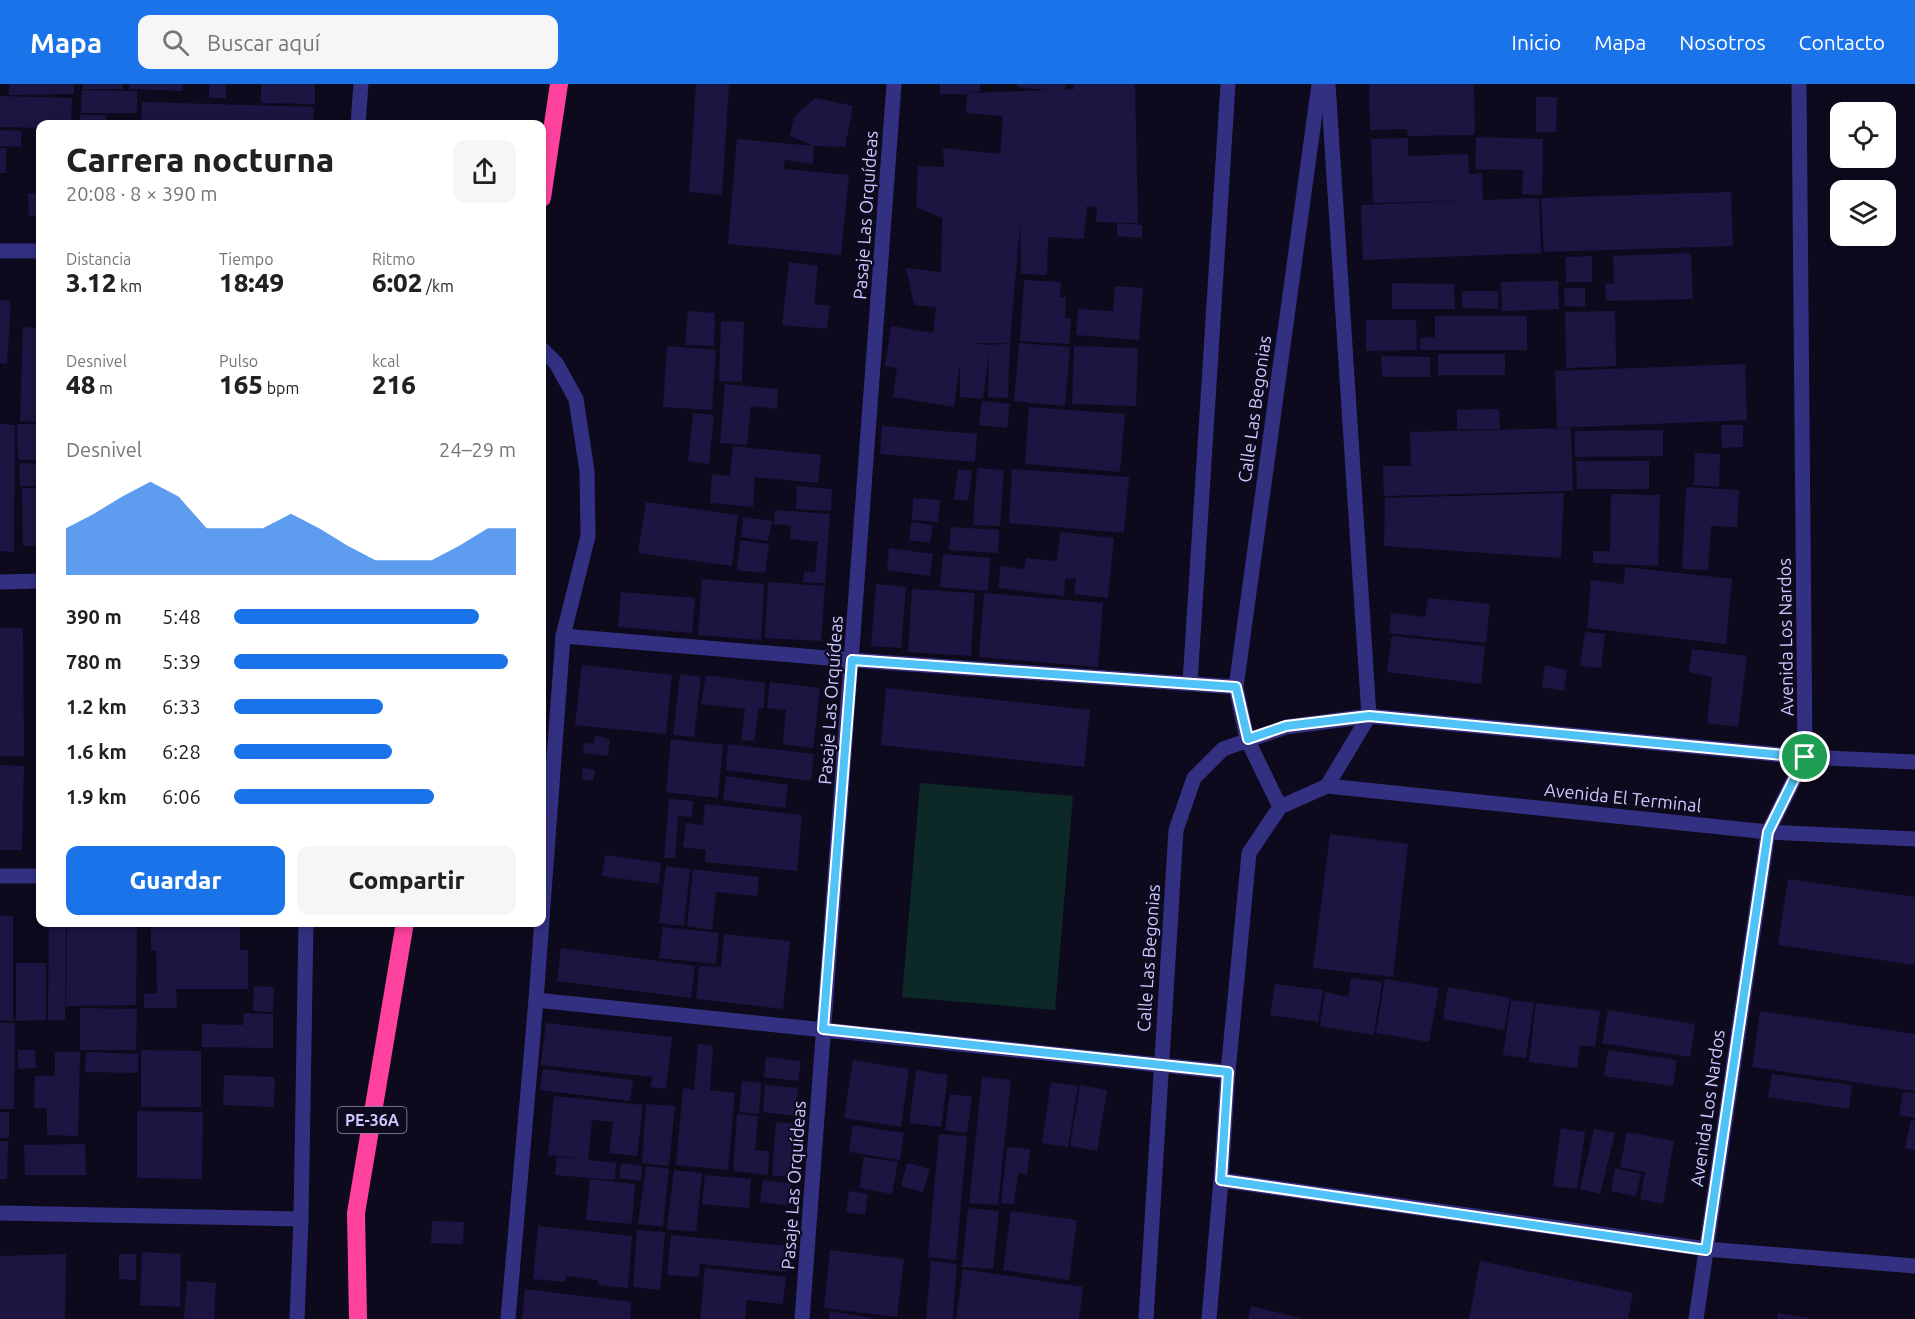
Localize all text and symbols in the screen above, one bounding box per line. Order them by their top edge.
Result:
search box [138,15,558,69]
icon: search [159,26,192,59]
text: Mapa [30,27,102,58]
text: Buscar aquí [207,30,320,55]
text: Inicio [1512,30,1561,54]
text: Mapa [1594,30,1646,54]
text: Nosotros [1679,30,1766,54]
text: Contacto [1799,30,1885,54]
map controls [1830,102,1896,246]
button: locate [1830,102,1896,168]
street label: Pasaje Las Orquídeas [849,130,881,300]
button: share [453,140,516,203]
text: Carrera nocturna [66,141,334,178]
button: layers [1830,180,1896,246]
text: 20:08 · 8 × 390 m [66,182,218,205]
text: Distancia [66,250,131,268]
text: Tiempo [219,250,274,268]
text: Ritmo [372,250,415,268]
text: 3.12 [66,268,116,297]
text: 18:49 [219,268,284,297]
text: 6:02 [372,268,422,297]
text: km [116,277,142,295]
text: /km [422,277,454,295]
street label: Calle Las Begonias [1234,334,1274,484]
text: Desnivel [66,352,127,370]
text: Pulso [219,352,258,370]
text: kcal [372,352,400,370]
text: 48 [66,370,95,399]
text: 165 [219,370,263,399]
text: 216 [372,370,416,399]
text: m [95,379,113,397]
text: bpm [263,379,299,397]
text: Desnivel [66,438,142,461]
text: 24–29 m [439,438,516,461]
street label: Avenida Los Nardos [1774,558,1796,716]
text: 390 m [66,605,122,628]
text: 5:48 [162,605,201,628]
street label: Pasaje Las Orquídeas [814,615,846,785]
text: 780 m [66,650,122,673]
text: 5:39 [162,650,201,673]
text: 1.2 km [66,695,127,718]
text: 6:33 [162,695,201,718]
pin [1779,731,1830,782]
text: 1.6 km [66,740,127,763]
text: 6:28 [162,740,201,763]
icon: arrive [1788,740,1821,773]
street label: Avenida El Terminal [1544,779,1703,815]
text: 1.9 km [66,785,127,808]
text: 6:06 [162,785,201,808]
button: Guardar [66,846,285,915]
button: Compartir [297,846,516,915]
street label: Calle Las Begonias [1133,883,1163,1033]
street label: Avenida Los Nardos [1686,1028,1728,1188]
street label: Pasaje Las Orquídeas [777,1100,809,1270]
road number: PE-36A [338,1107,406,1133]

